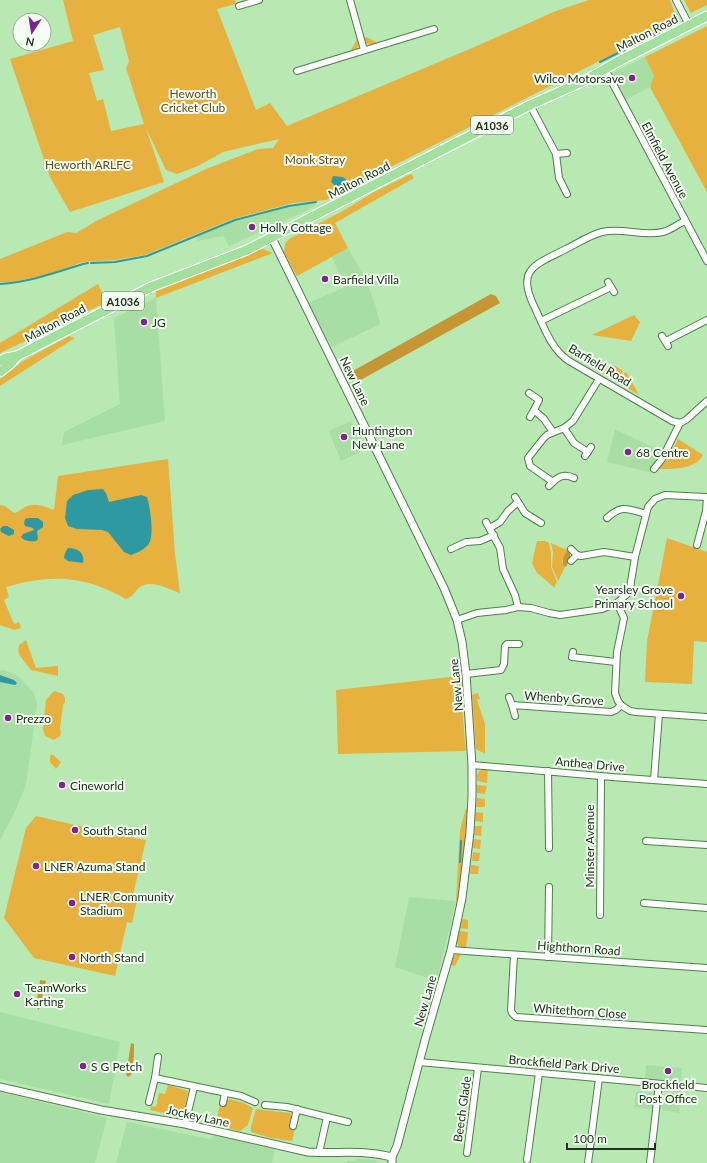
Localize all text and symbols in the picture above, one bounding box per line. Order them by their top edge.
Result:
street label: Malton Road [614,11,680,55]
north arrow [12,12,52,52]
text: N [24,35,35,50]
place label: Wilco Motorsave [534,71,624,86]
marker: Wilco Motorsave [627,73,637,83]
park label: Heworth Cricket Club [161,86,226,115]
road number: A1036 [471,116,513,134]
street label: Elmfield Avenue [639,119,691,201]
park label: Monk Stray [285,152,346,167]
park label: Heworth ARLFC [45,157,131,172]
street label: Malton Road [326,158,392,202]
place label: Holly Cottage [260,220,332,235]
marker: Holly Cottage [247,222,257,232]
place label: Barfield Villa [333,272,399,287]
marker: Barfield Villa [320,274,330,284]
road number: A1036 [102,292,144,310]
street label: Malton Road [22,301,88,345]
place label: JG [152,315,166,330]
marker: JG [139,317,149,327]
street label: Barfield Road [566,340,634,390]
street label: New Lane [337,354,373,408]
place label: Huntington New Lane [352,423,412,452]
marker: Huntington New Lane [339,432,349,442]
place label: 68 Centre [636,445,689,460]
marker: 68 Centre [623,447,633,457]
place label: Yearsley Grove Primary School [594,582,673,611]
marker: Yearsley Grove Primary School [676,591,686,601]
street label: New Lane [446,658,466,712]
street label: Whenby Grove [524,688,604,708]
place label: Prezzo [16,711,51,726]
marker: Prezzo [3,713,13,723]
street label: Anthea Drive [555,753,625,775]
place label: Cineworld [70,778,124,793]
marker: Cineworld [57,780,67,790]
street label: Minster Avenue [582,805,597,887]
place label: South Stand [83,823,147,838]
marker: South Stand [70,825,80,835]
place label: LNER Azuma Stand [44,859,146,874]
marker: LNER Azuma Stand [31,861,41,871]
place label: LNER Community Stadium [80,889,175,918]
marker: LNER Community Stadium [67,898,77,908]
street label: Highthorn Road [537,938,621,958]
place label: North Stand [80,950,144,965]
marker: North Stand [67,952,77,962]
street label: New Lane [411,974,439,1028]
place label: TeamWorks Karting [25,980,86,1009]
marker: TeamWorks Karting [12,989,22,999]
street label: Whitethorn Close [533,1000,627,1022]
street label: Brockfield Park Drive [508,1052,620,1076]
place label: S G Petch [91,1059,142,1074]
marker: S G Petch [78,1061,88,1071]
marker: Brockfield Post Office [663,1066,673,1076]
street label: Beech Glade [450,1075,474,1143]
place label: Brockfield Post Office [639,1077,697,1106]
street label: Jockey Lane [165,1102,231,1130]
scale bar [567,1125,655,1151]
text: 100 m [573,1131,607,1146]

